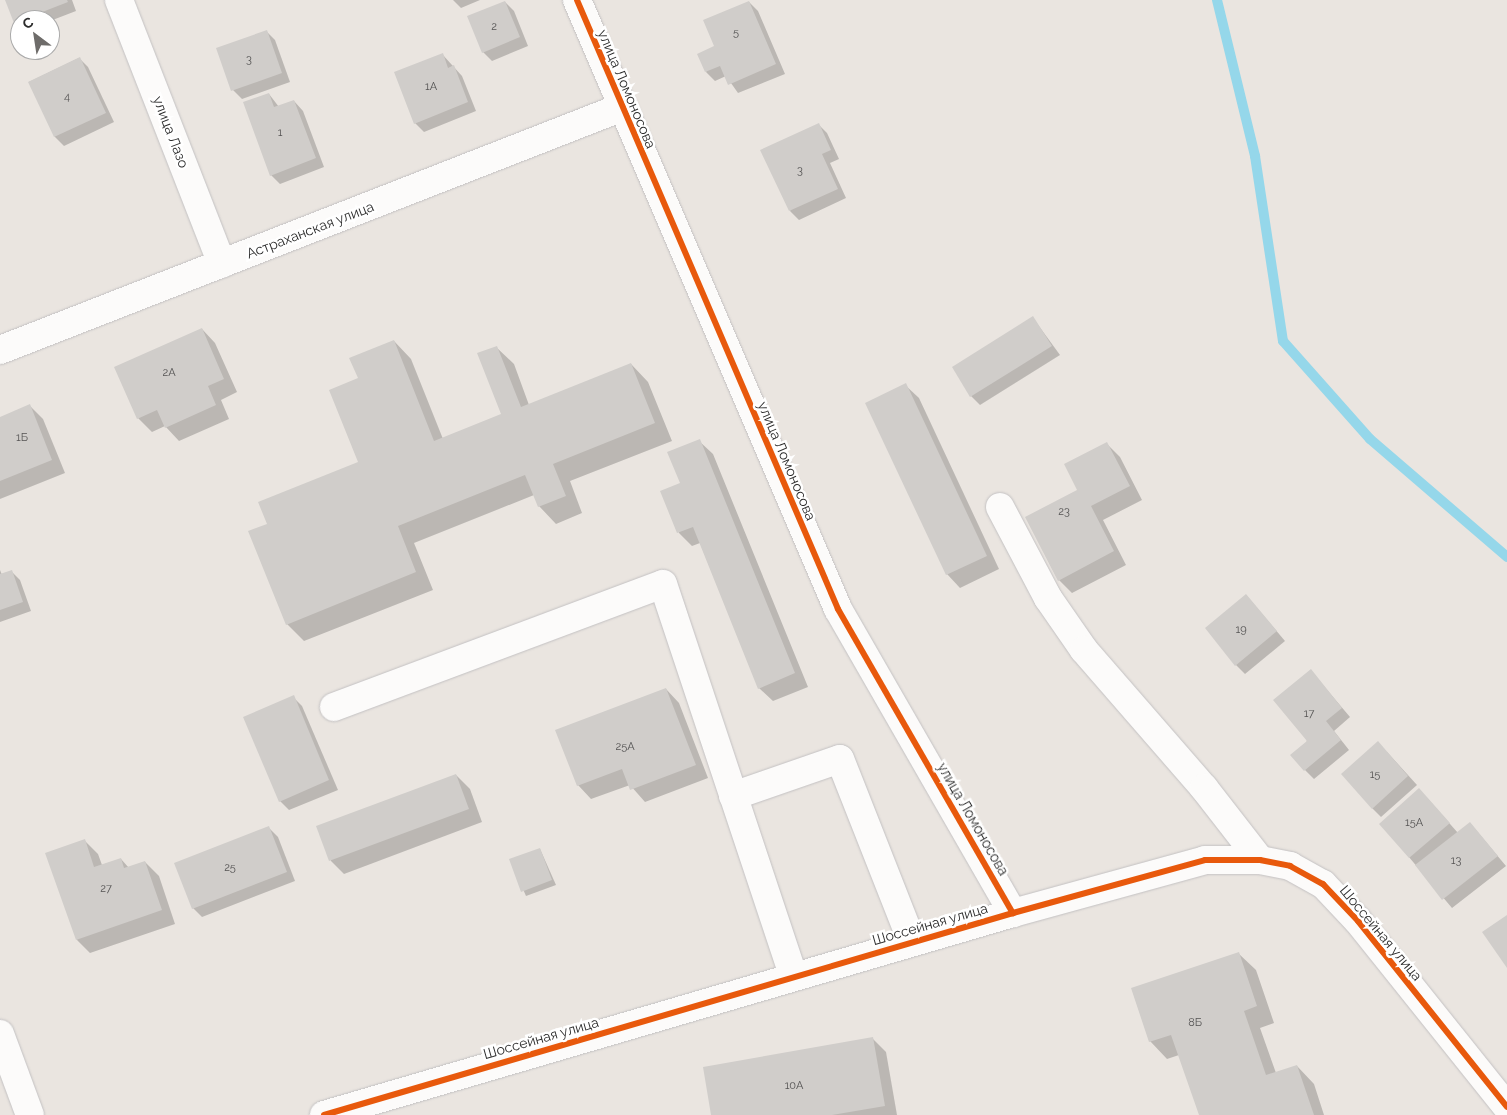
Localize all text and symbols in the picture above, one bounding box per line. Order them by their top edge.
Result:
north arrow [10,10,60,60]
text: С [20,14,36,32]
house number: 2 [491,20,497,34]
house number: 5 [733,26,739,40]
street label: улица Ломоносова [594,27,660,151]
house number: 3 [246,53,252,67]
house number: 1А [425,80,437,94]
house number: 4 [64,90,70,104]
street label: улица Лазо [150,94,192,170]
house number: 1 [278,126,282,140]
house number: 3 [797,164,803,178]
street label: Астраханская улица [244,198,376,262]
house number: 2А [162,366,176,380]
street label: улица Ломоносова [754,399,820,523]
house number: 1Б [16,431,28,445]
house number: 23 [1058,505,1070,519]
house number: 19 [1235,623,1247,637]
house number: 17 [1304,707,1314,721]
house number: 25А [615,740,635,754]
street label: улица Ломоносова [934,760,1012,878]
house number: 15 [1370,768,1380,782]
house number: 15А [1405,816,1423,830]
house number: 13 [1451,854,1461,868]
house number: 25 [224,861,236,875]
house number: 27 [100,882,112,896]
street label: Шоссейная улица [1336,882,1426,984]
street label: Шоссейная улица [870,899,990,949]
street label: Шоссейная улица [481,1013,601,1063]
house number: 8Б [1188,1016,1202,1030]
house number: 10А [785,1079,803,1093]

